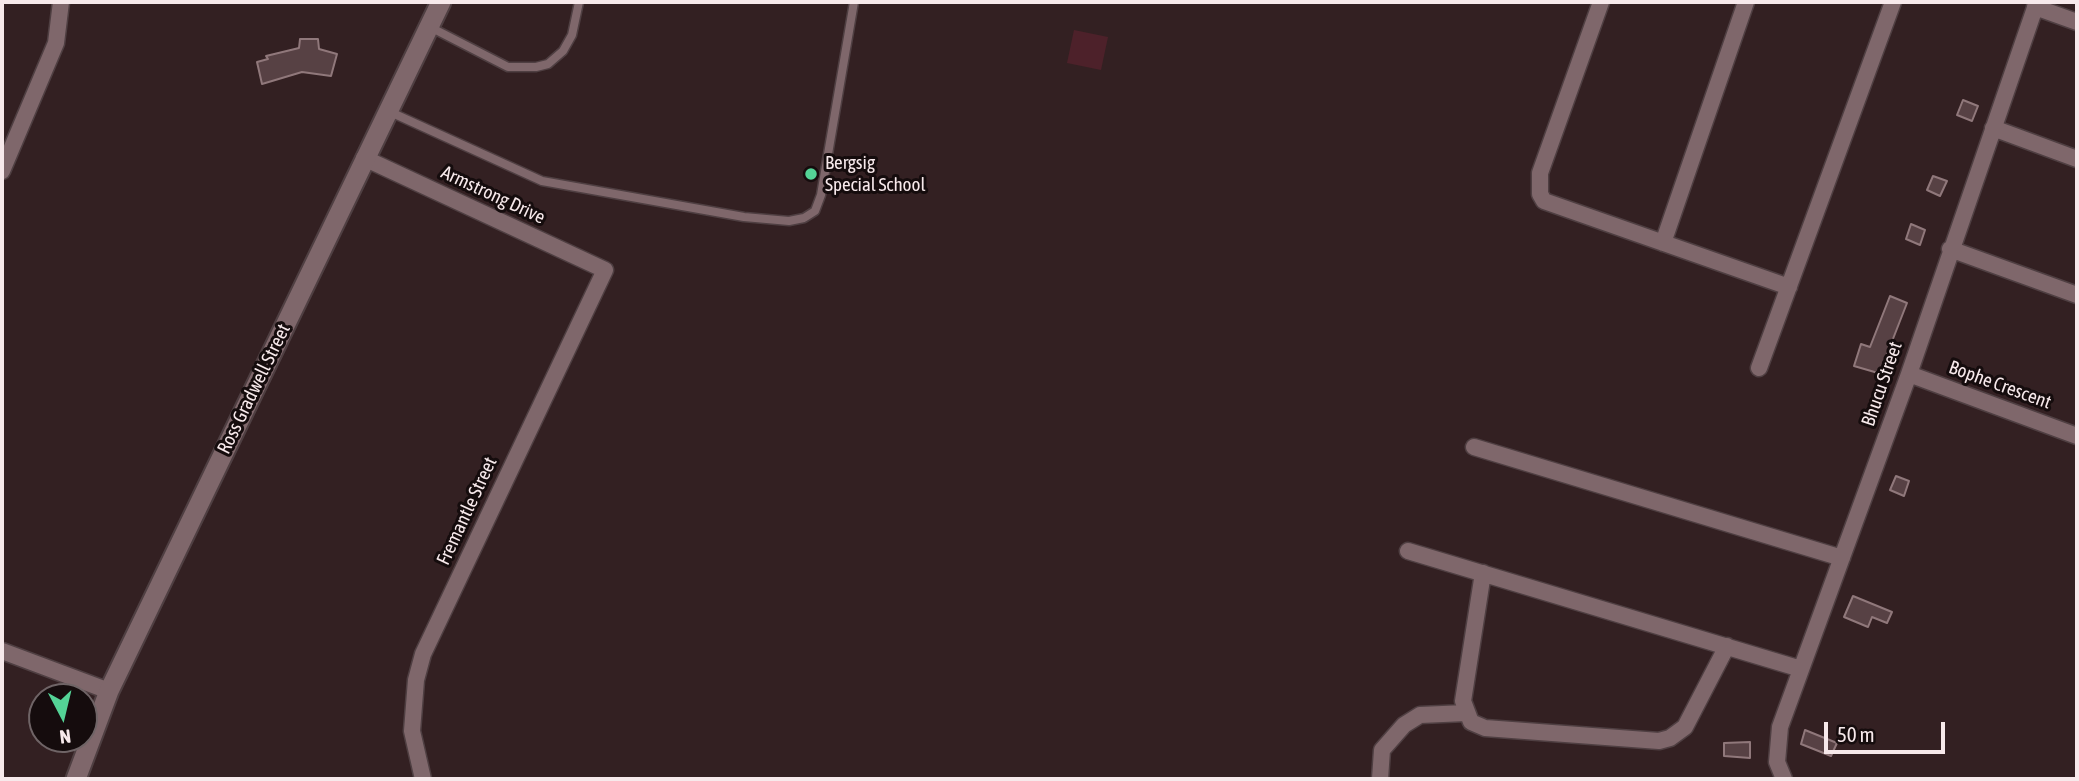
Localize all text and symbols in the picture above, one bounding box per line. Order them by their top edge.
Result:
place label: Bergsig Special School [825,152,926,196]
street label: Armstrong Drive [437,161,549,229]
marker: Bergsig Special School [803,166,819,182]
street label: Ross Gradwell Street [213,320,295,458]
street label: Bhucu Street [1857,339,1907,429]
street label: Bophe Crescent [1946,356,2054,414]
street label: Fremantle Street [432,453,502,569]
north arrow [28,683,98,753]
scale bar [1827,708,1948,752]
text: 50 m [1837,722,1875,746]
text: N [58,725,72,748]

